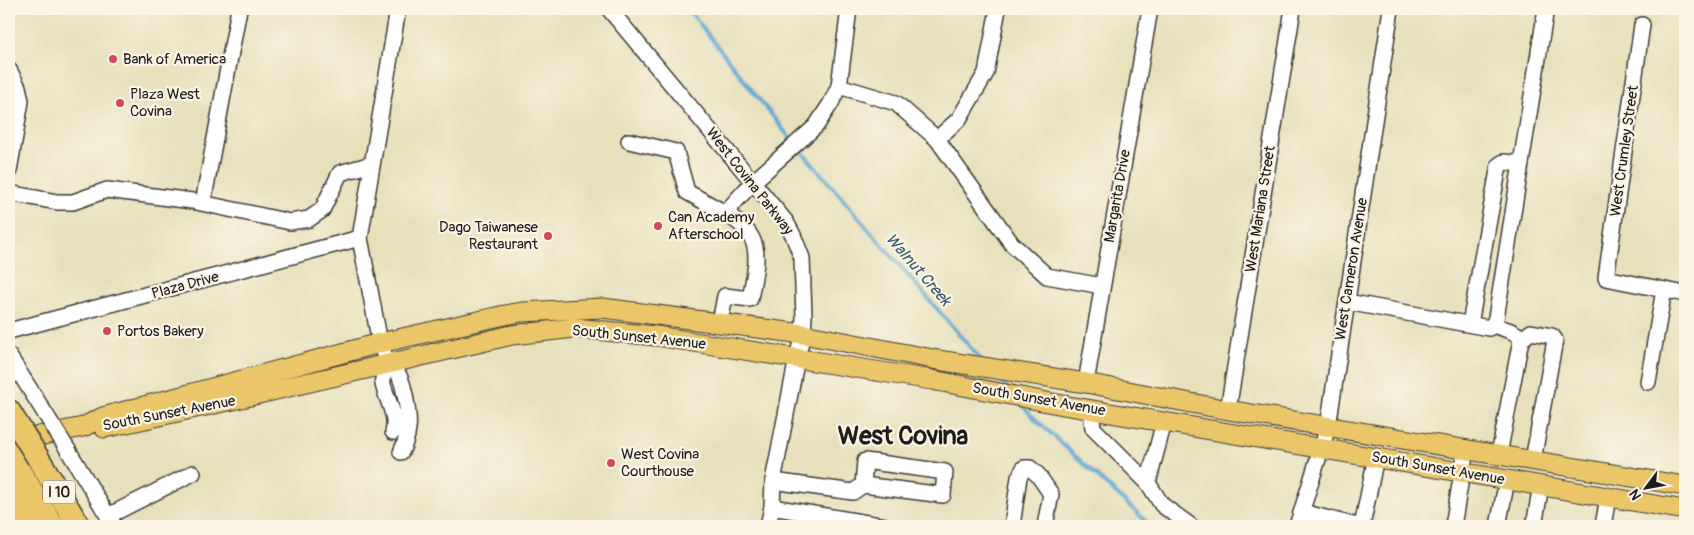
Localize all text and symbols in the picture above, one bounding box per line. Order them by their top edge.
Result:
place label: Bank of America [123,50,226,69]
marker: Bank of America [107,53,119,65]
street label: West Crumley Street [1606,83,1643,218]
place label: Plaza West Covina [130,85,201,121]
marker: Plaza West Covina [114,97,126,109]
street label: West Covina Parkway [702,124,798,239]
street label: West Mariana Street [1241,143,1280,274]
street label: Margarita Drive [1100,148,1135,244]
street label: West Cameron Avenue [1331,196,1372,342]
place label: Can Academy Afterschool [668,208,755,244]
place label: Dago Taiwanese Restaurant [439,218,539,254]
marker: Can Academy Afterschool [652,220,664,232]
water label: Walnut Creek [881,229,956,311]
marker: Dago Taiwanese Restaurant [542,230,554,242]
street label: Plaza Drive [149,267,221,304]
street label: South Sunset Avenue [571,321,708,354]
place label: Portos Bakery [117,322,204,341]
marker: Portos Bakery [101,325,113,337]
street label: South Sunset Avenue [971,378,1107,421]
street label: South Sunset Avenue [101,391,238,436]
district label: West Covina [838,421,969,452]
place label: West Covina Courthouse [621,445,699,481]
street label: South Sunset Avenue [1370,447,1506,490]
marker: West Covina Courthouse [605,457,617,469]
north arrow [1622,462,1672,512]
road number: I 10 [43,481,75,504]
text: N [1626,486,1645,503]

